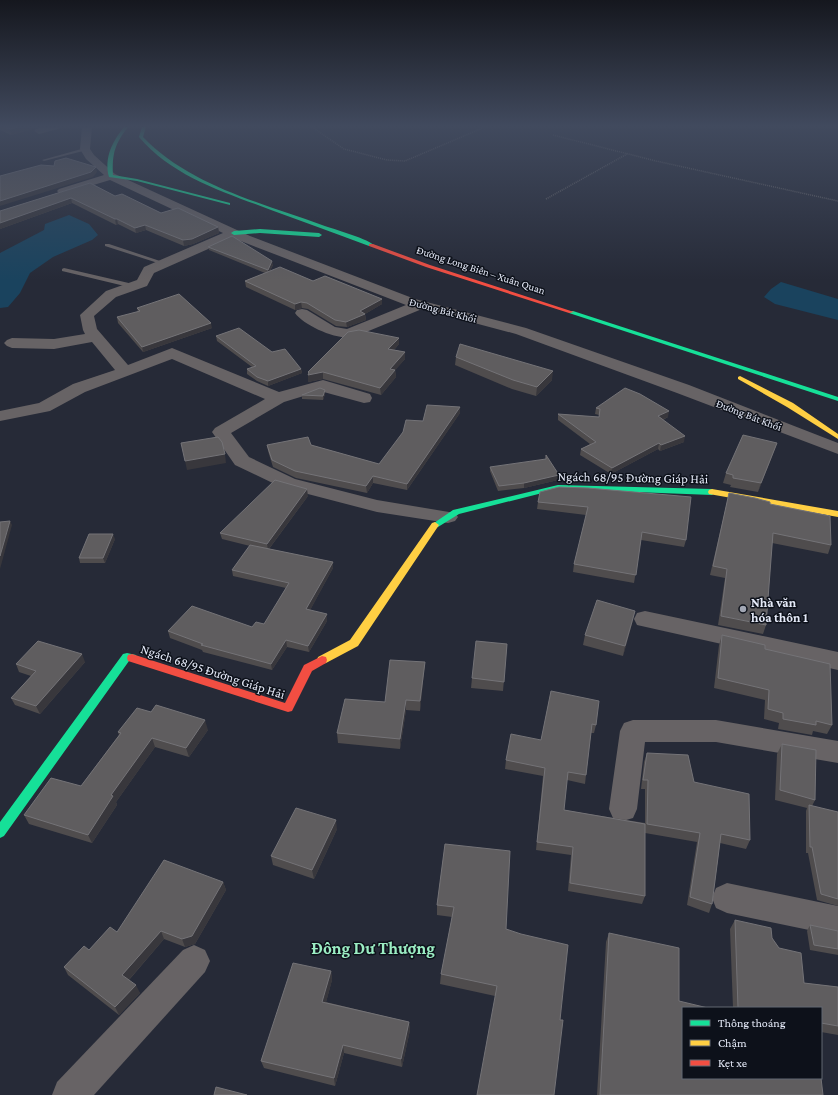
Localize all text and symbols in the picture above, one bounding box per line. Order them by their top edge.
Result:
street label: Đường Long Biên – Xuân Quan [415,244,547,297]
street label: Đường Bát Khối [408,295,478,326]
street label: Đường Bát Khối [714,397,784,434]
street label: Ngách 68/95 Đường Giáp Hải [558,469,709,486]
place label: Nhà văn hóa thôn 1 [751,595,808,625]
marker: Nhà văn hóa thôn 1 [738,604,748,614]
street label: Ngách 68/95 Đường Giáp Hải [139,641,287,702]
district label: Đông Dư Thượng [311,939,435,958]
legend [682,1007,822,1079]
text: Thông thoáng [718,1016,786,1030]
text: Chậm [718,1036,747,1050]
text: Kẹt xe [718,1056,747,1070]

